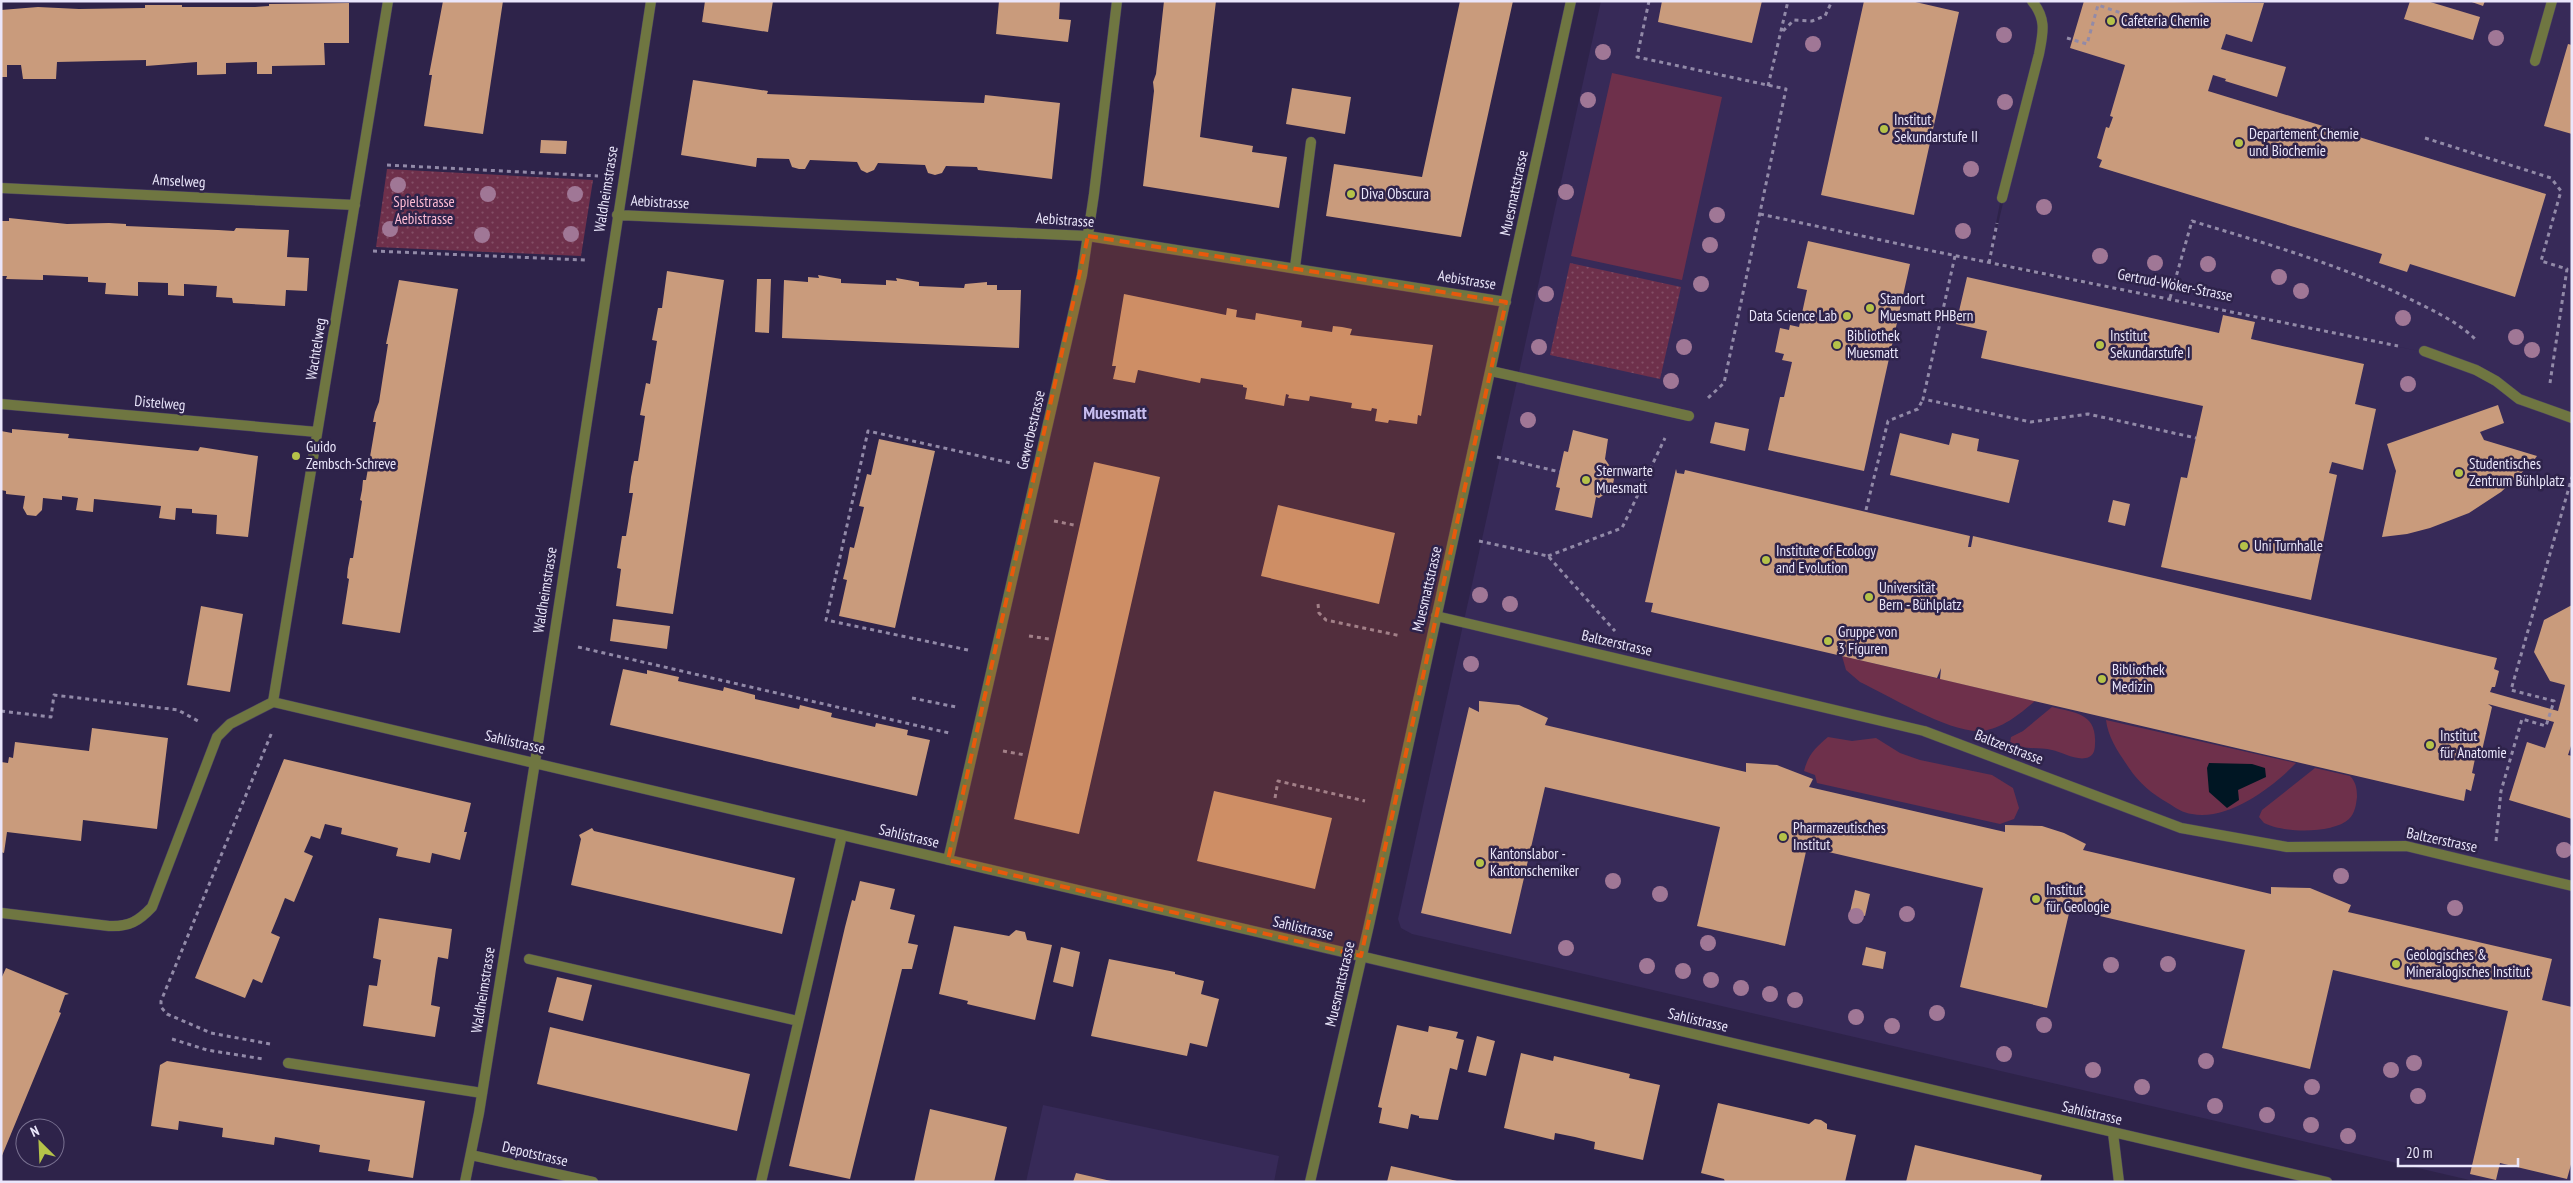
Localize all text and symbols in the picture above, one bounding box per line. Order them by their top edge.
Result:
place label: Cafeteria Chemie [2121,11,2209,30]
marker: Cafeteria Chemie [2105,15,2117,27]
place label: Institut Sekundarstufe II [1894,110,1978,146]
marker: Institut Sekundarstufe II [1878,123,1890,135]
place label: Departement Chemie und Biochemie [2249,124,2359,160]
marker: Departement Chemie und Biochemie [2233,137,2245,149]
street label: Waldheimstrasse [589,144,622,233]
street label: Muesmattstrasse [1495,148,1532,237]
street label: Amselweg [152,170,206,191]
place label: Diva Obscura [1361,184,1429,203]
marker: Diva Obscura [1345,188,1357,200]
street label: Aebistrasse [630,190,690,213]
park label: Spielstrasse Aebistrasse [393,192,455,228]
street label: Aebistrasse [1035,208,1095,231]
street label: Gertrud-Woker-Strasse [2116,264,2234,305]
street label: Aebistrasse [1437,266,1497,293]
place label: Standort Muesmatt PHBern [1880,289,1973,325]
marker: Standort Muesmatt PHBern [1864,302,1876,314]
place label: Data Science Lab [1749,306,1837,325]
marker: Data Science Lab [1841,310,1853,322]
street label: Wachtelweg [301,317,330,381]
place label: Bibliothek Muesmatt [1847,326,1900,362]
place label: Institut Sekundarstufe I [2110,326,2190,362]
marker: Bibliothek Muesmatt [1831,339,1843,351]
marker: Institut Sekundarstufe I [2094,339,2106,351]
street label: Gewerbestrasse [1012,388,1049,471]
street label: Distelweg [134,391,186,414]
district label: Muesmatt [1083,401,1148,424]
place label: Guido Zembsch-Schreve [306,437,396,473]
marker: Guido Zembsch-Schreve [290,450,302,462]
place label: Studentisches Zentrum Bühlplatz [2469,454,2565,490]
place label: Sternwarte Muesmatt [1596,461,1653,497]
marker: Studentisches Zentrum Bühlplatz [2453,467,2465,479]
marker: Sternwarte Muesmatt [1580,474,1592,486]
place label: Uni Turnhalle [2254,536,2323,555]
marker: Uni Turnhalle [2238,540,2250,552]
place label: Institute of Ecology and Evolution [1776,541,1876,577]
street label: Muesmattstrasse [1407,544,1446,633]
street label: Waldheimstrasse [528,545,561,634]
marker: Institute of Ecology and Evolution [1760,554,1772,566]
place label: Universität Bern - Bühlplatz [1879,578,1962,614]
marker: Universität Bern - Bühlplatz [1863,591,1875,603]
place label: Gruppe von 3 Figuren [1838,622,1897,658]
street label: Baltzerstrasse [1580,625,1654,660]
marker: Gruppe von 3 Figuren [1822,635,1834,647]
place label: Bibliothek Medizin [2112,660,2165,696]
marker: Bibliothek Medizin [2096,673,2108,685]
street label: Sahlistrasse [483,725,547,758]
street label: Baltzerstrasse [1972,725,2046,768]
place label: Institut für Anatomie [2440,726,2507,762]
marker: Institut für Anatomie [2424,739,2436,751]
place label: Pharmazeutisches Institut [1793,818,1886,854]
street label: Sahlistrasse [877,819,941,852]
street label: Baltzerstrasse [2405,823,2479,856]
marker: Pharmazeutisches Institut [1777,831,1789,843]
place label: Kantonslabor - Kantonschemiker [1490,844,1580,880]
marker: Kantonslabor - Kantonschemiker [1474,857,1486,869]
place label: Institut für Geologie [2046,880,2110,916]
marker: Institut für Geologie [2030,893,2042,905]
street label: Sahlistrasse [1271,911,1335,944]
street label: Muesmattstrasse [1320,939,1359,1028]
street label: Waldheimstrasse [466,945,499,1034]
place label: Geologisches & Mineralogisches Institut [2406,945,2530,981]
marker: Geologisches & Mineralogisches Institut [2390,958,2402,970]
street label: Sahlistrasse [1666,1003,1730,1036]
street label: Sahlistrasse [2060,1096,2124,1129]
north arrow [15,1118,65,1168]
text: N [28,1121,42,1141]
scale bar [2398,1136,2518,1168]
street label: Depotstrasse [500,1137,570,1170]
text: 20 m [2406,1143,2432,1162]

